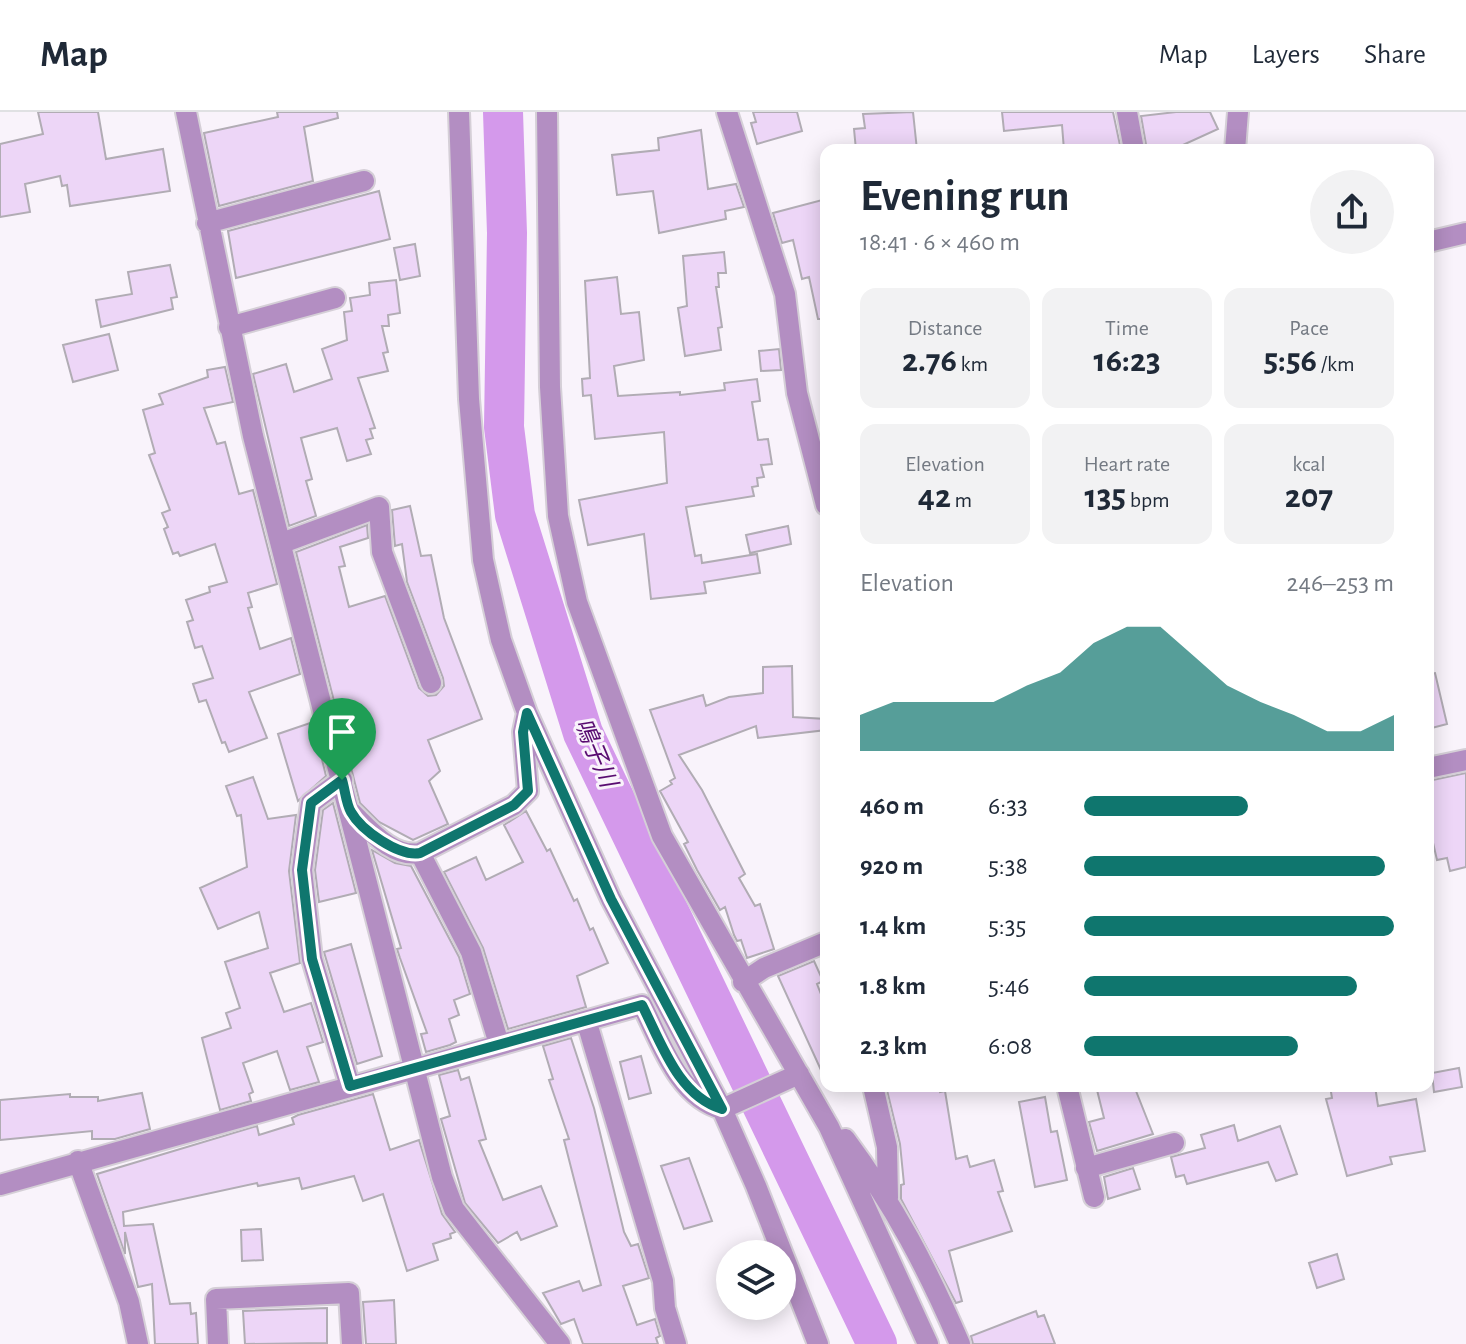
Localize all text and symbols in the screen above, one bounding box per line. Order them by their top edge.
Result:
text: Map [40,36,108,74]
text: Map [1159,41,1208,69]
text: Layers [1252,41,1320,69]
text: Share [1364,41,1426,69]
button: share [1310,170,1394,254]
text: Evening run [860,175,1069,219]
text: 18:41 · 6 × 460 m [860,229,1020,255]
text: Distance [908,317,982,339]
text: Time [1105,317,1149,339]
text: Pace [1289,317,1329,339]
text: 2.76 [902,344,957,378]
text: 16:23 [1093,344,1161,378]
text: 5:56 [1263,344,1317,378]
text: km [957,353,988,375]
text: /km [1317,353,1355,375]
text: Elevation [905,453,985,475]
text: Heart rate [1084,453,1170,475]
text: kcal [1292,453,1326,475]
text: 42 [918,480,951,514]
text: 135 [1084,480,1126,514]
text: 207 [1285,480,1333,514]
text: m [951,489,972,511]
text: bpm [1126,489,1170,511]
text: Elevation [860,570,954,596]
text: 246–253 m [1287,570,1394,596]
pin [308,698,376,780]
icon: arrive [320,710,364,754]
water label: 鳴子川 [570,714,623,794]
text: 460 m [860,793,924,819]
text: 6:33 [988,793,1028,819]
text: 920 m [860,853,923,879]
text: 5:38 [988,853,1028,879]
text: 1.4 km [860,913,926,939]
text: 5:35 [988,913,1026,939]
text: 1.8 km [860,973,926,999]
text: 5:46 [988,973,1030,999]
text: 2.3 km [860,1033,927,1059]
text: 6:08 [988,1033,1032,1059]
map controls [716,1240,796,1320]
button: layers [716,1240,796,1320]

